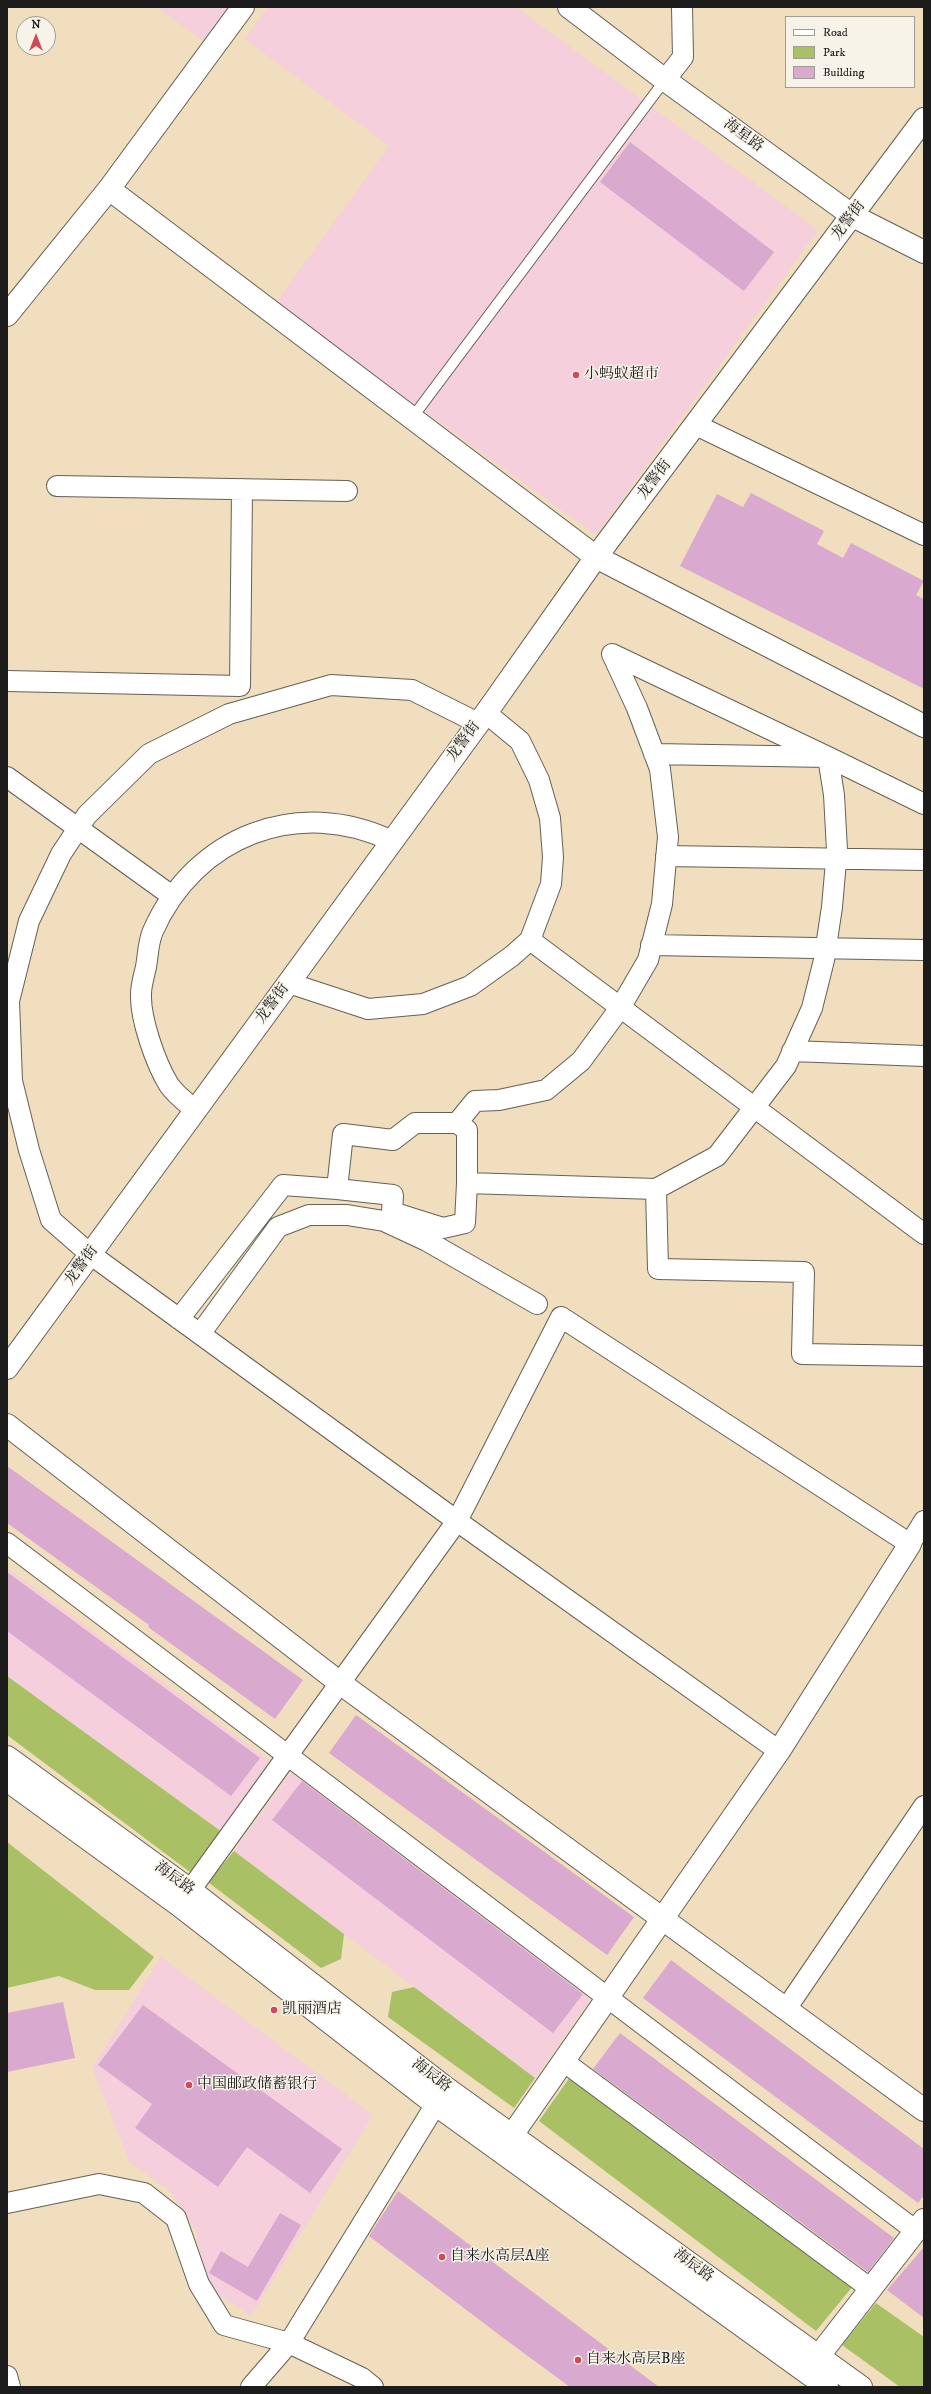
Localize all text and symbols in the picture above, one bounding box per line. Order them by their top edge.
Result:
north arrow [16,16,56,56]
legend [785,16,915,88]
text: N [31,18,41,32]
text: Road [823,25,848,40]
text: Park [823,45,845,60]
text: Building [823,65,864,80]
street label: 海星路 [720,115,766,157]
street label: 龙警街 [828,198,870,244]
place label: 小蚂蚁超市 [584,366,659,384]
marker: 小蚂蚁超市 [571,370,581,380]
street label: 龙警街 [634,457,676,503]
street label: 龙警街 [443,719,485,765]
street label: 龙警街 [252,981,294,1027]
street label: 龙警街 [61,1243,103,1289]
street label: 海辰路 [151,1858,197,1900]
place label: 凯丽酒店 [282,2001,342,2019]
marker: 凯丽酒店 [269,2005,279,2015]
street label: 海辰路 [408,2055,454,2097]
place label: 中国邮政储蓄银行 [197,2076,317,2094]
marker: 中国邮政储蓄银行 [184,2080,194,2090]
street label: 海辰路 [670,2245,716,2287]
place label: 自来水高层A座 [450,2248,550,2266]
marker: 自来水高层A座 [437,2252,447,2262]
place label: 自来水高层B座 [586,2351,685,2369]
marker: 自来水高层B座 [573,2355,583,2365]

